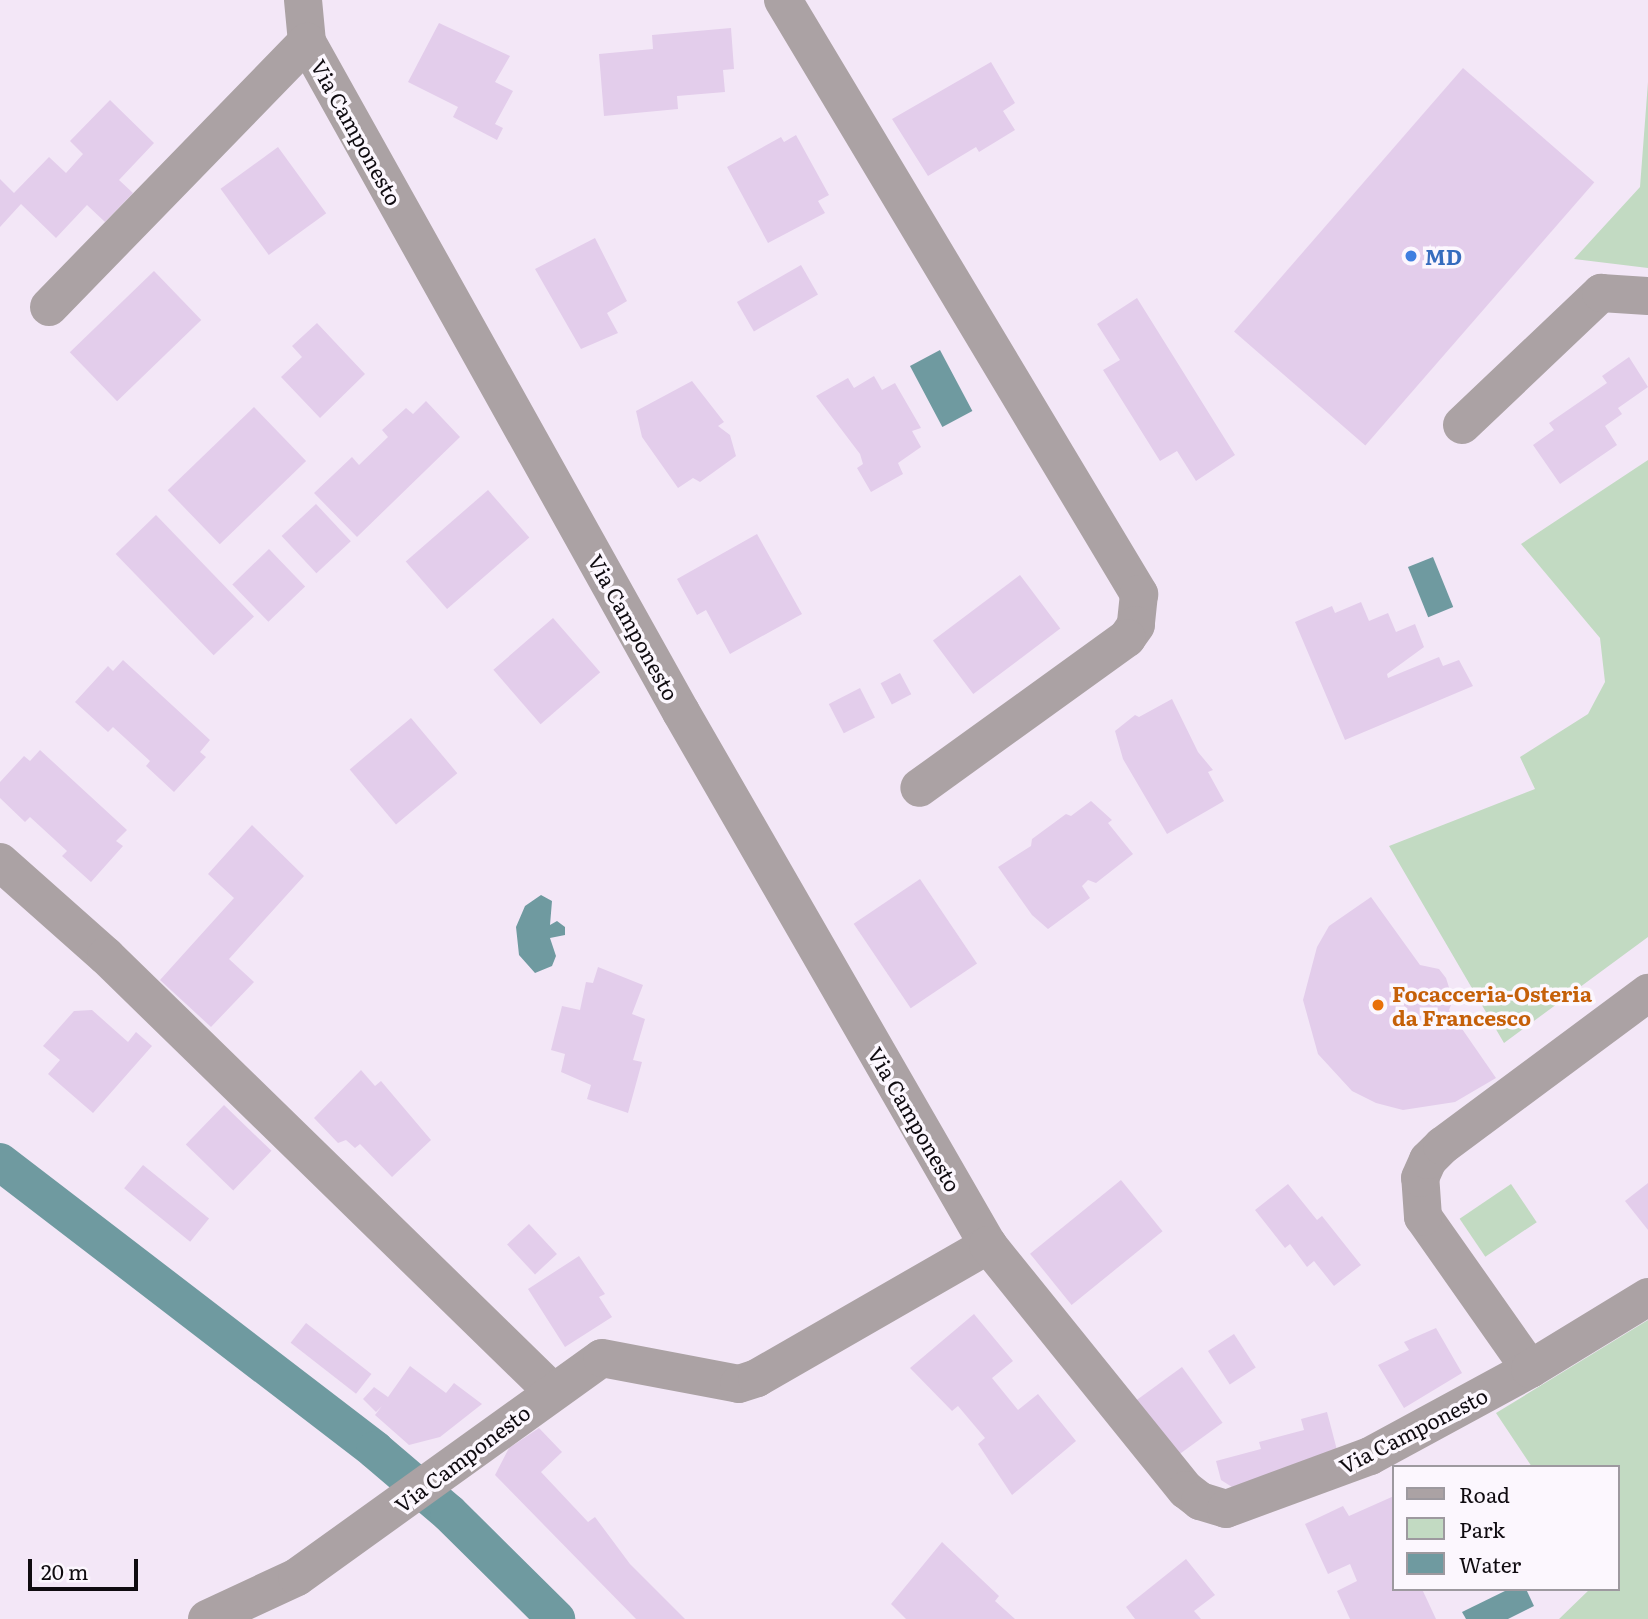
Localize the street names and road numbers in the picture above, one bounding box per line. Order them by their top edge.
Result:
street label: Via Camponesto [307,55,407,209]
street label: Via Camponesto [584,550,684,704]
street label: Via Camponesto [863,1042,967,1196]
street label: Via Camponesto [1335,1382,1491,1478]
street label: Via Camponesto [389,1399,535,1517]

